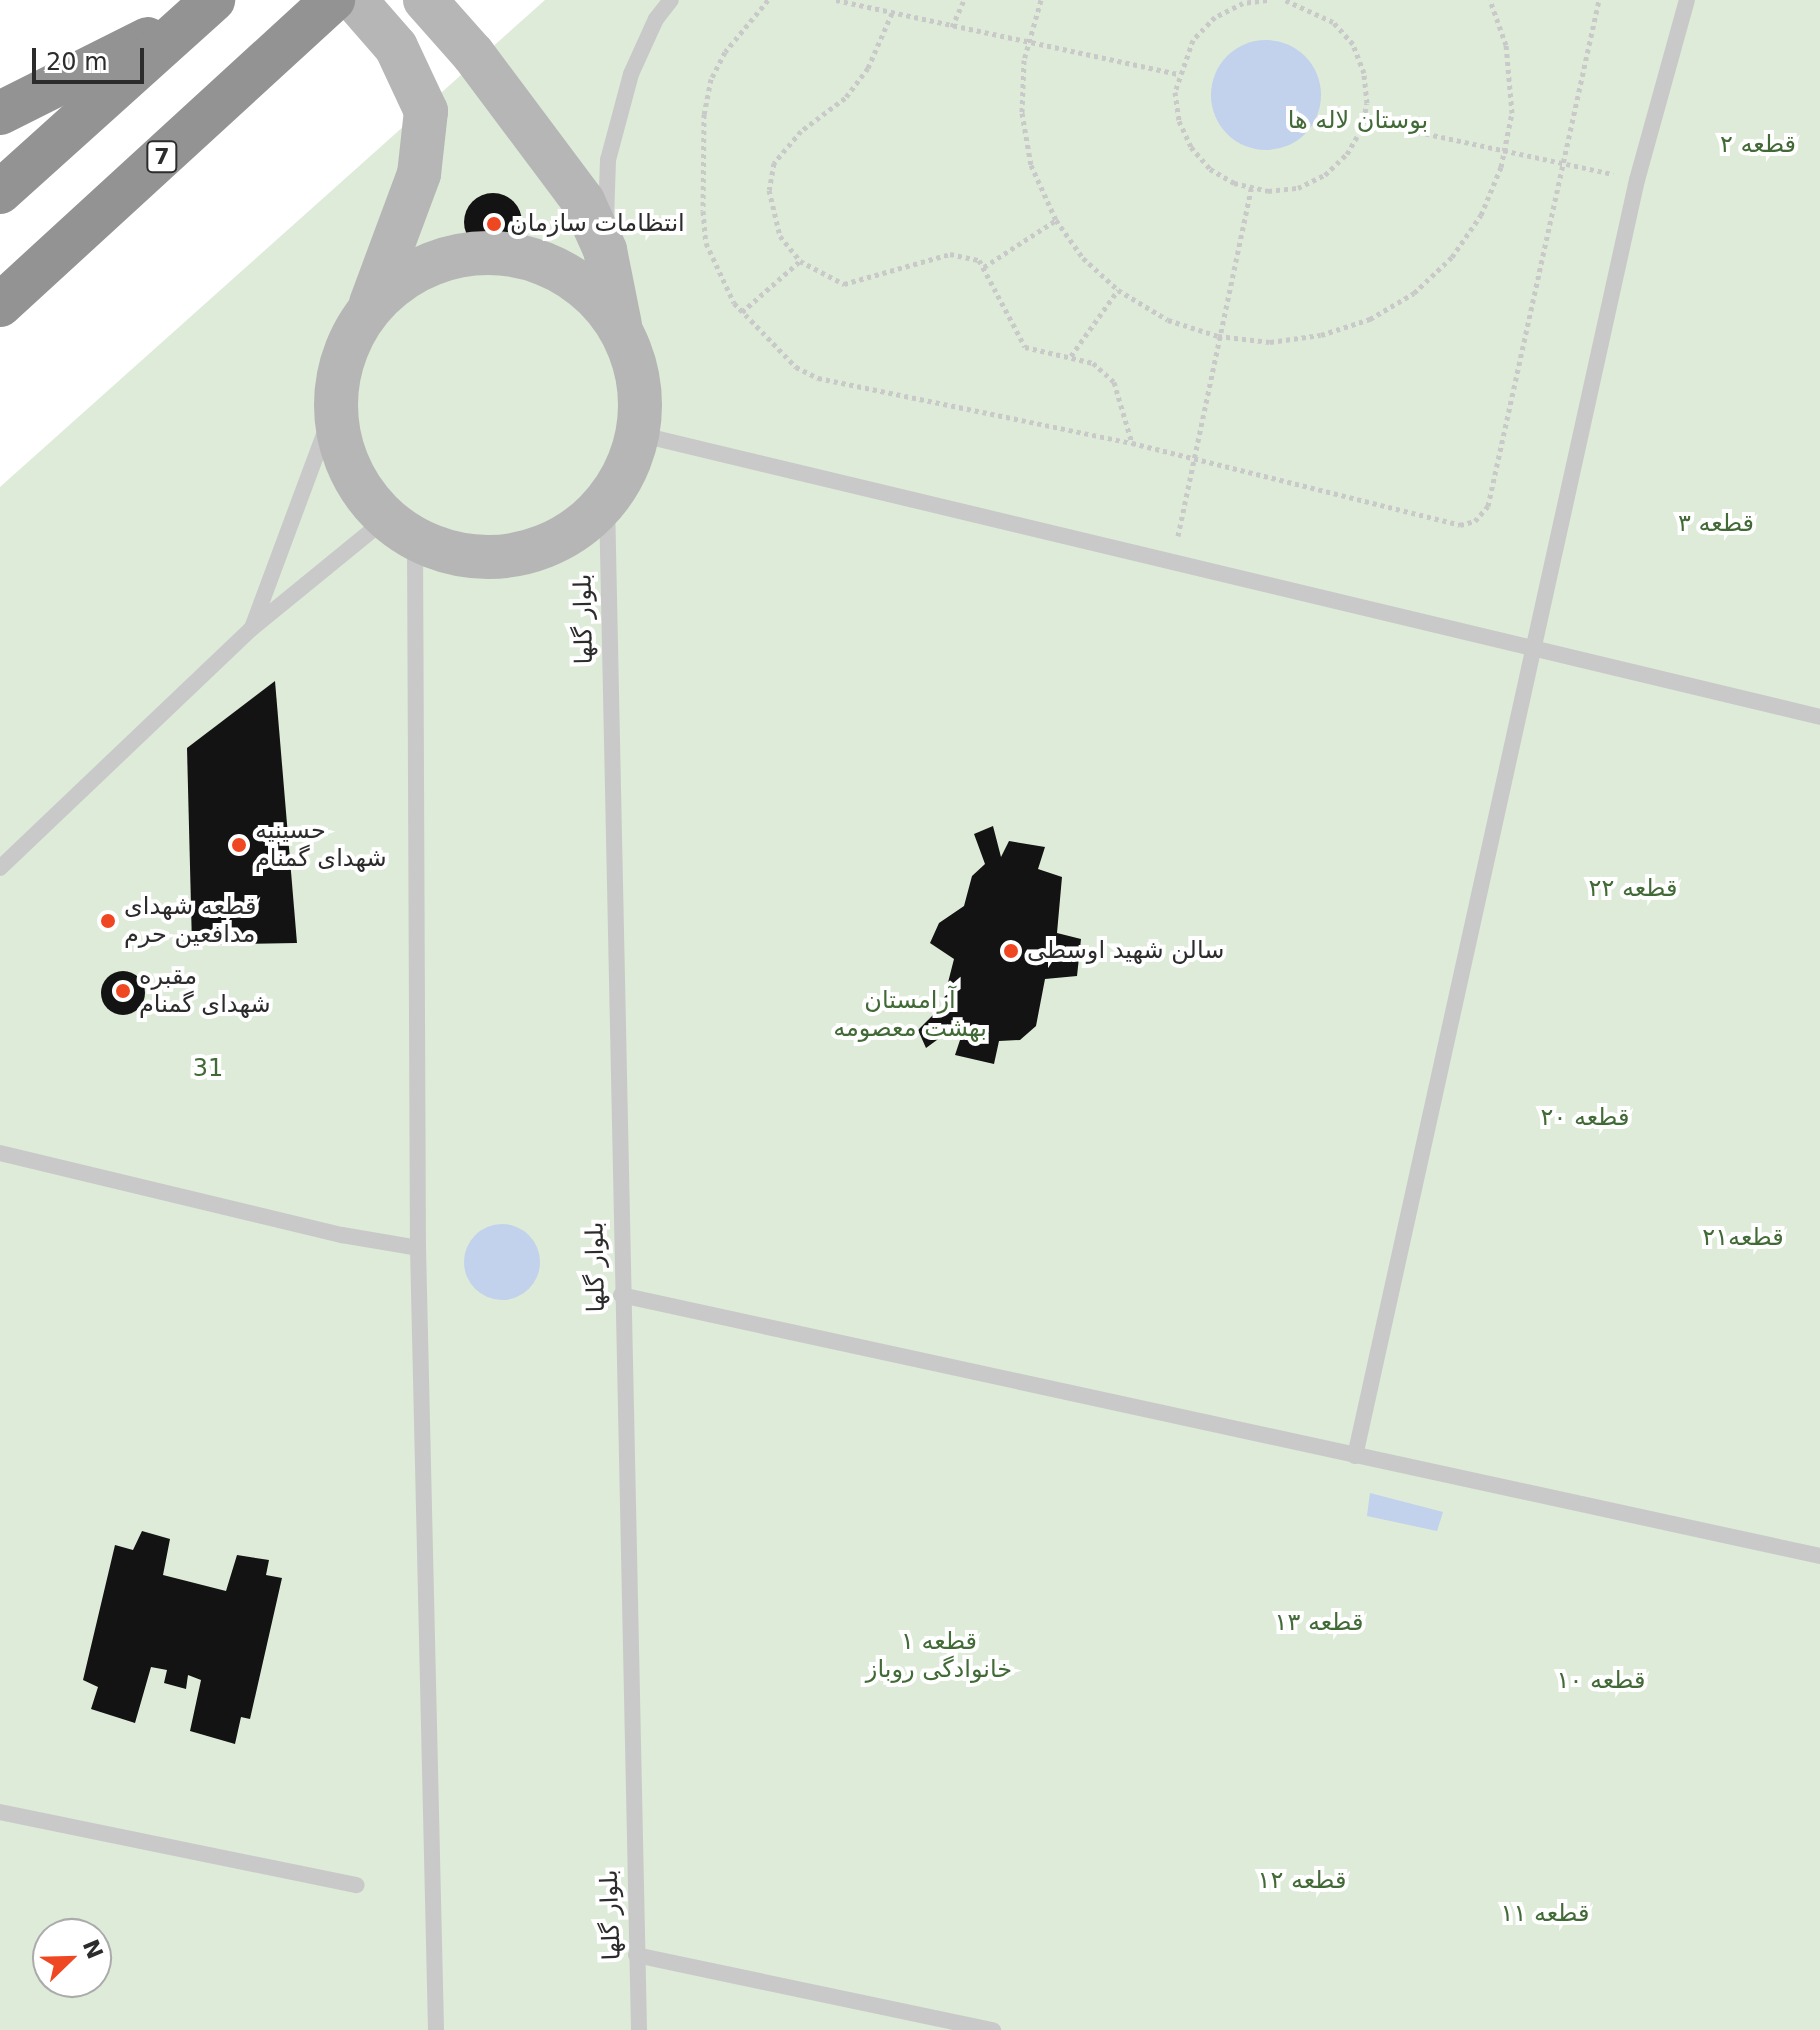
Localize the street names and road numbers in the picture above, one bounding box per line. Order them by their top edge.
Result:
road number: 7 [146,139,178,175]
street label: بلوار گلها [569,573,599,665]
street label: بلوار گلها [581,1221,611,1313]
street label: بلوار گلها [595,1869,627,1961]

